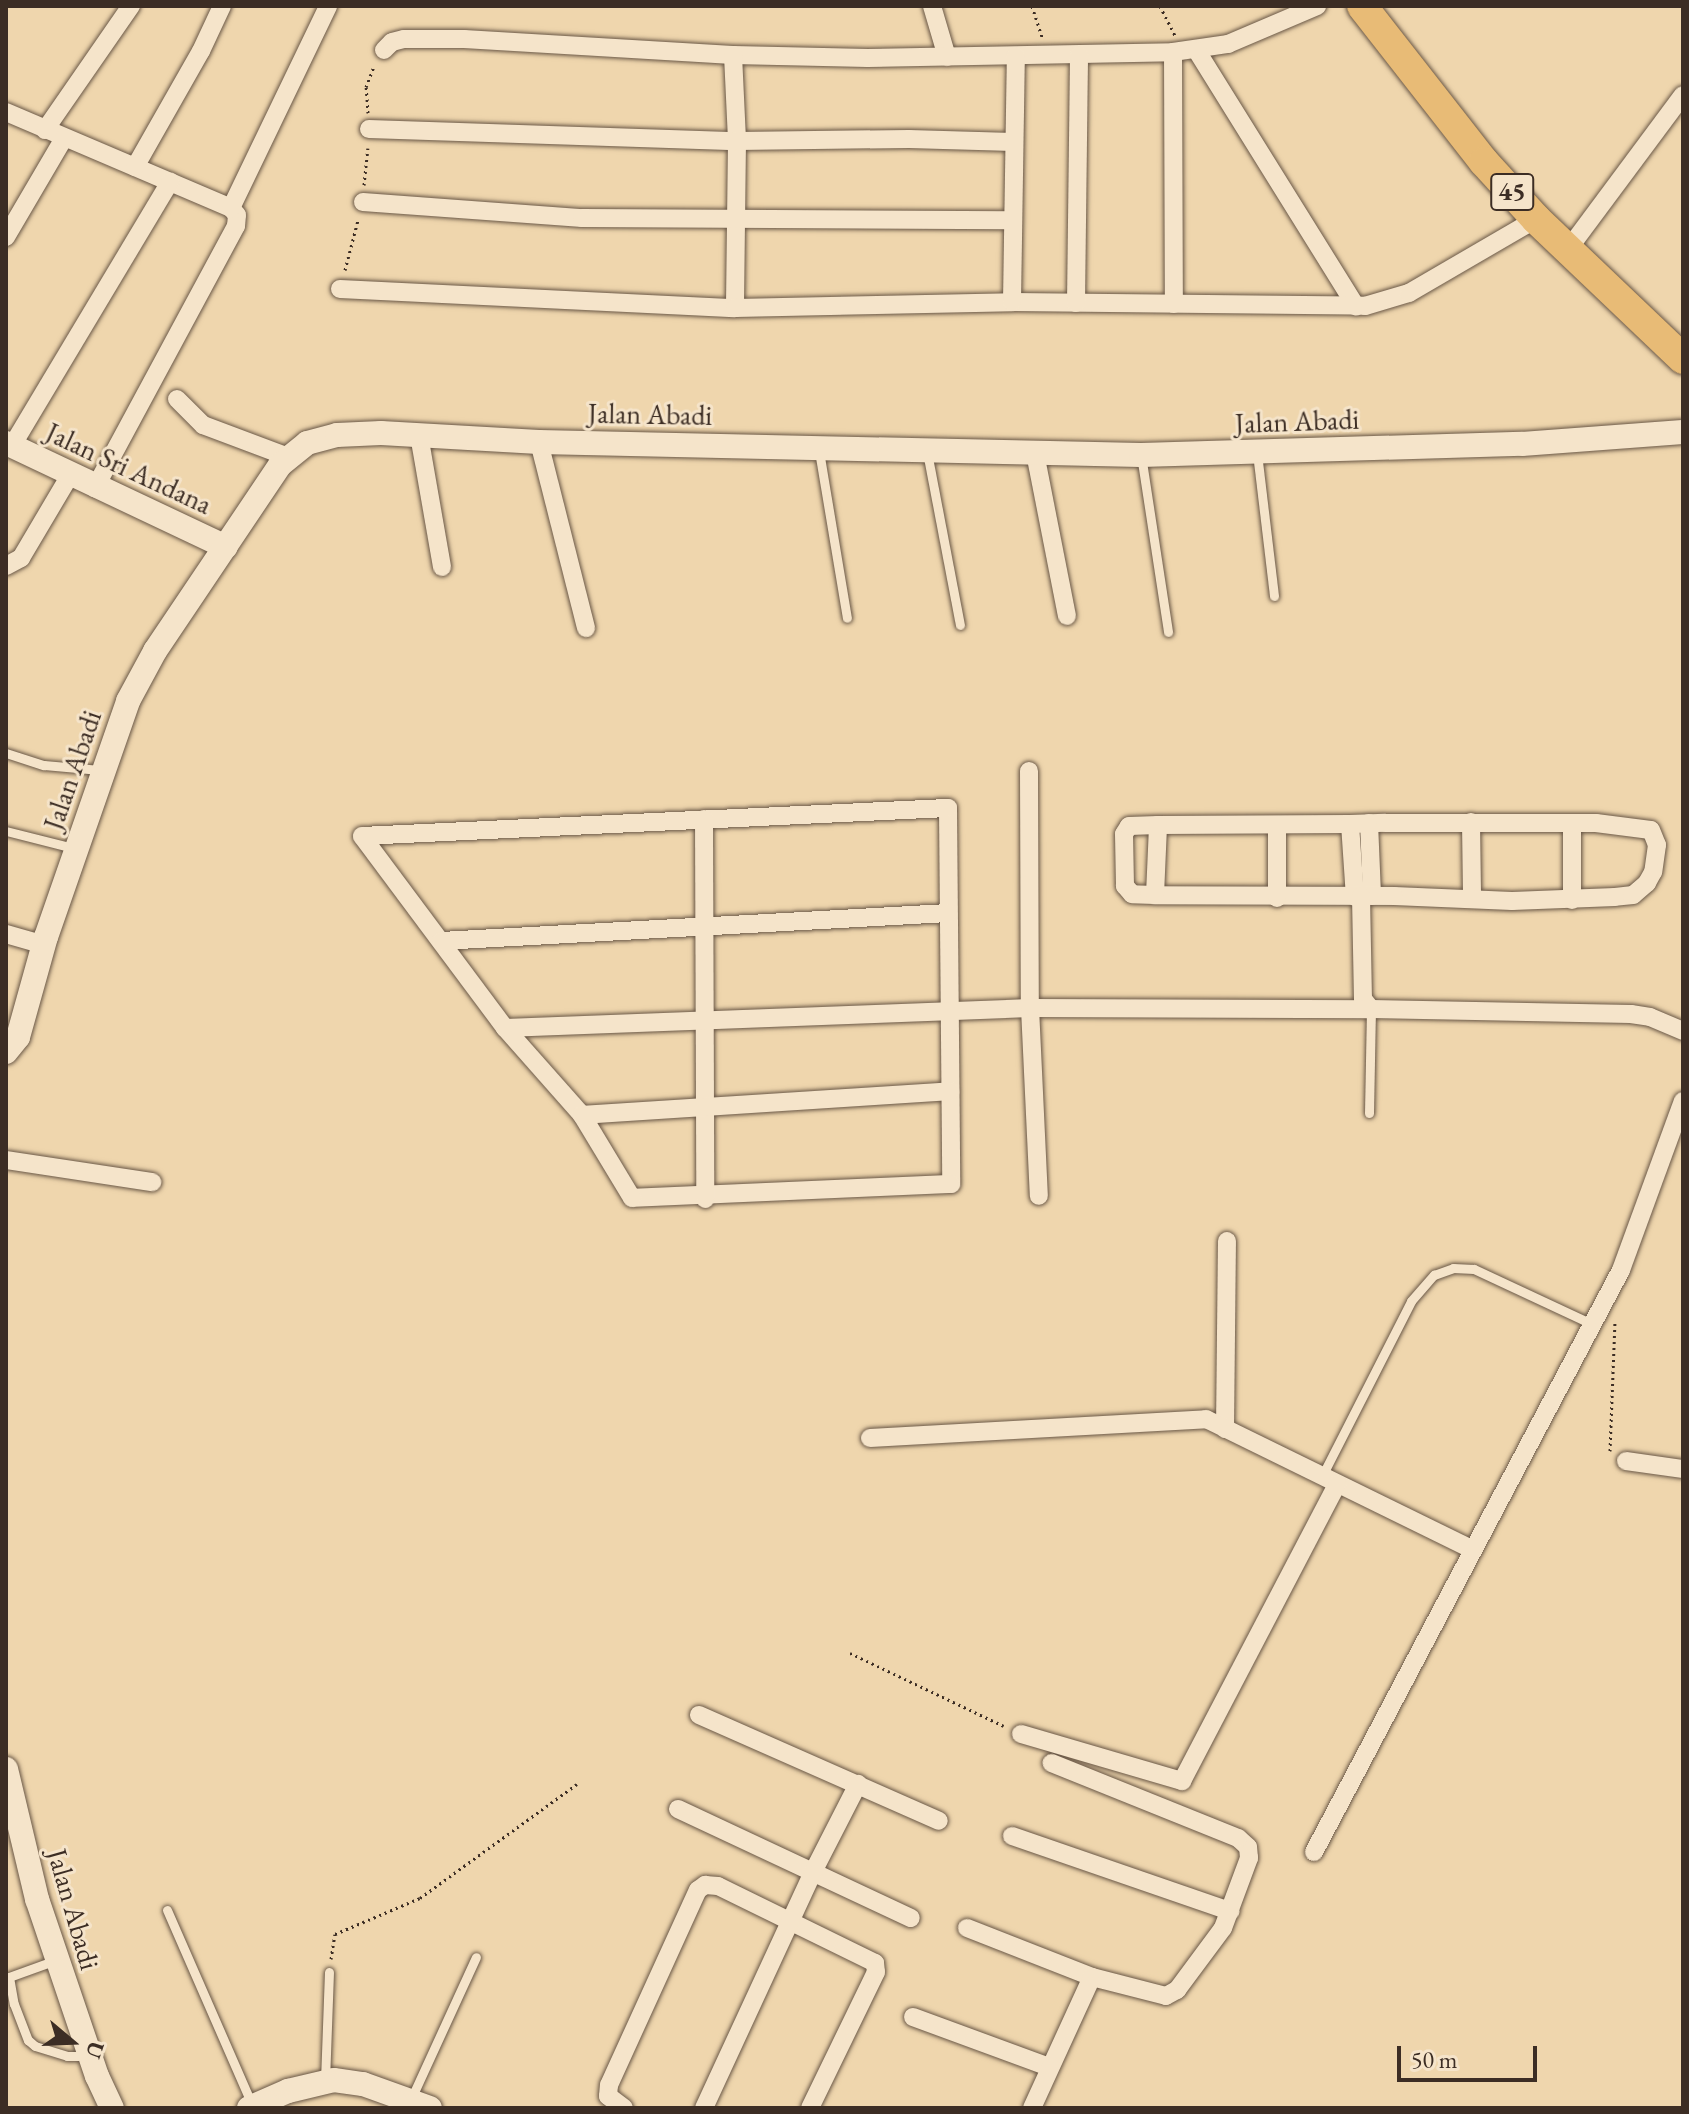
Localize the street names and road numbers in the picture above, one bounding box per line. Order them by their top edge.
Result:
road number: 45 [1490,170,1534,214]
street label: Jalan Abadi [588,396,712,432]
street label: Jalan Abadi [1234,402,1360,440]
street label: Jalan Sri Andana [41,415,217,521]
street label: Jalan Abadi [36,706,108,834]
street label: Jalan Abadi [41,1845,107,1973]

